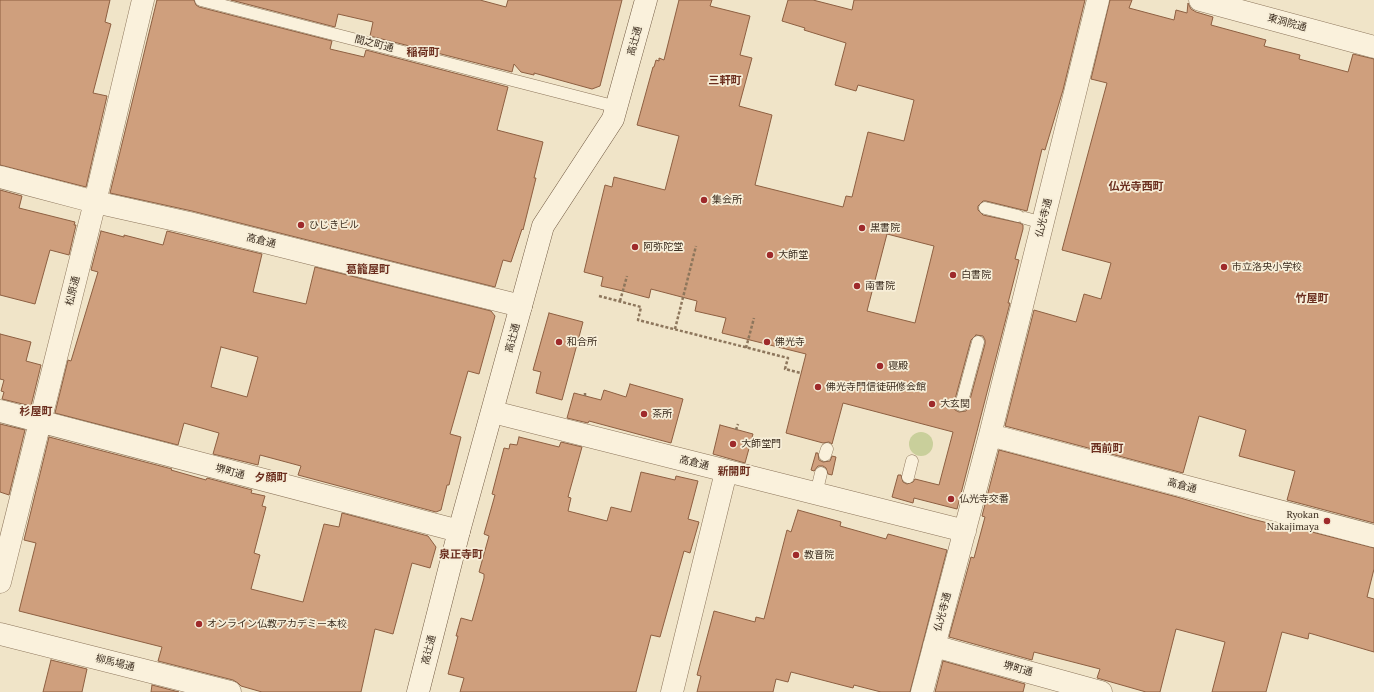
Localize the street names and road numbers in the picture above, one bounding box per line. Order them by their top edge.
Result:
street label: 東洞院通 [1266,12,1308,34]
street label: 高辻通 [625,25,645,57]
street label: 間之町通 [353,33,395,55]
street label: 仏光寺通 [1033,197,1055,239]
street label: 高倉通 [245,232,277,250]
street label: 松原通 [64,275,82,307]
street label: 高辻通 [503,322,523,354]
street label: 高倉通 [678,454,710,472]
street label: 堺町通 [214,462,246,482]
street label: 高倉通 [1166,476,1198,496]
street label: 仏光寺通 [932,591,954,633]
street label: 高辻通 [420,634,438,666]
street label: 柳馬場通 [94,652,136,674]
street label: 堺町通 [1002,659,1034,679]

